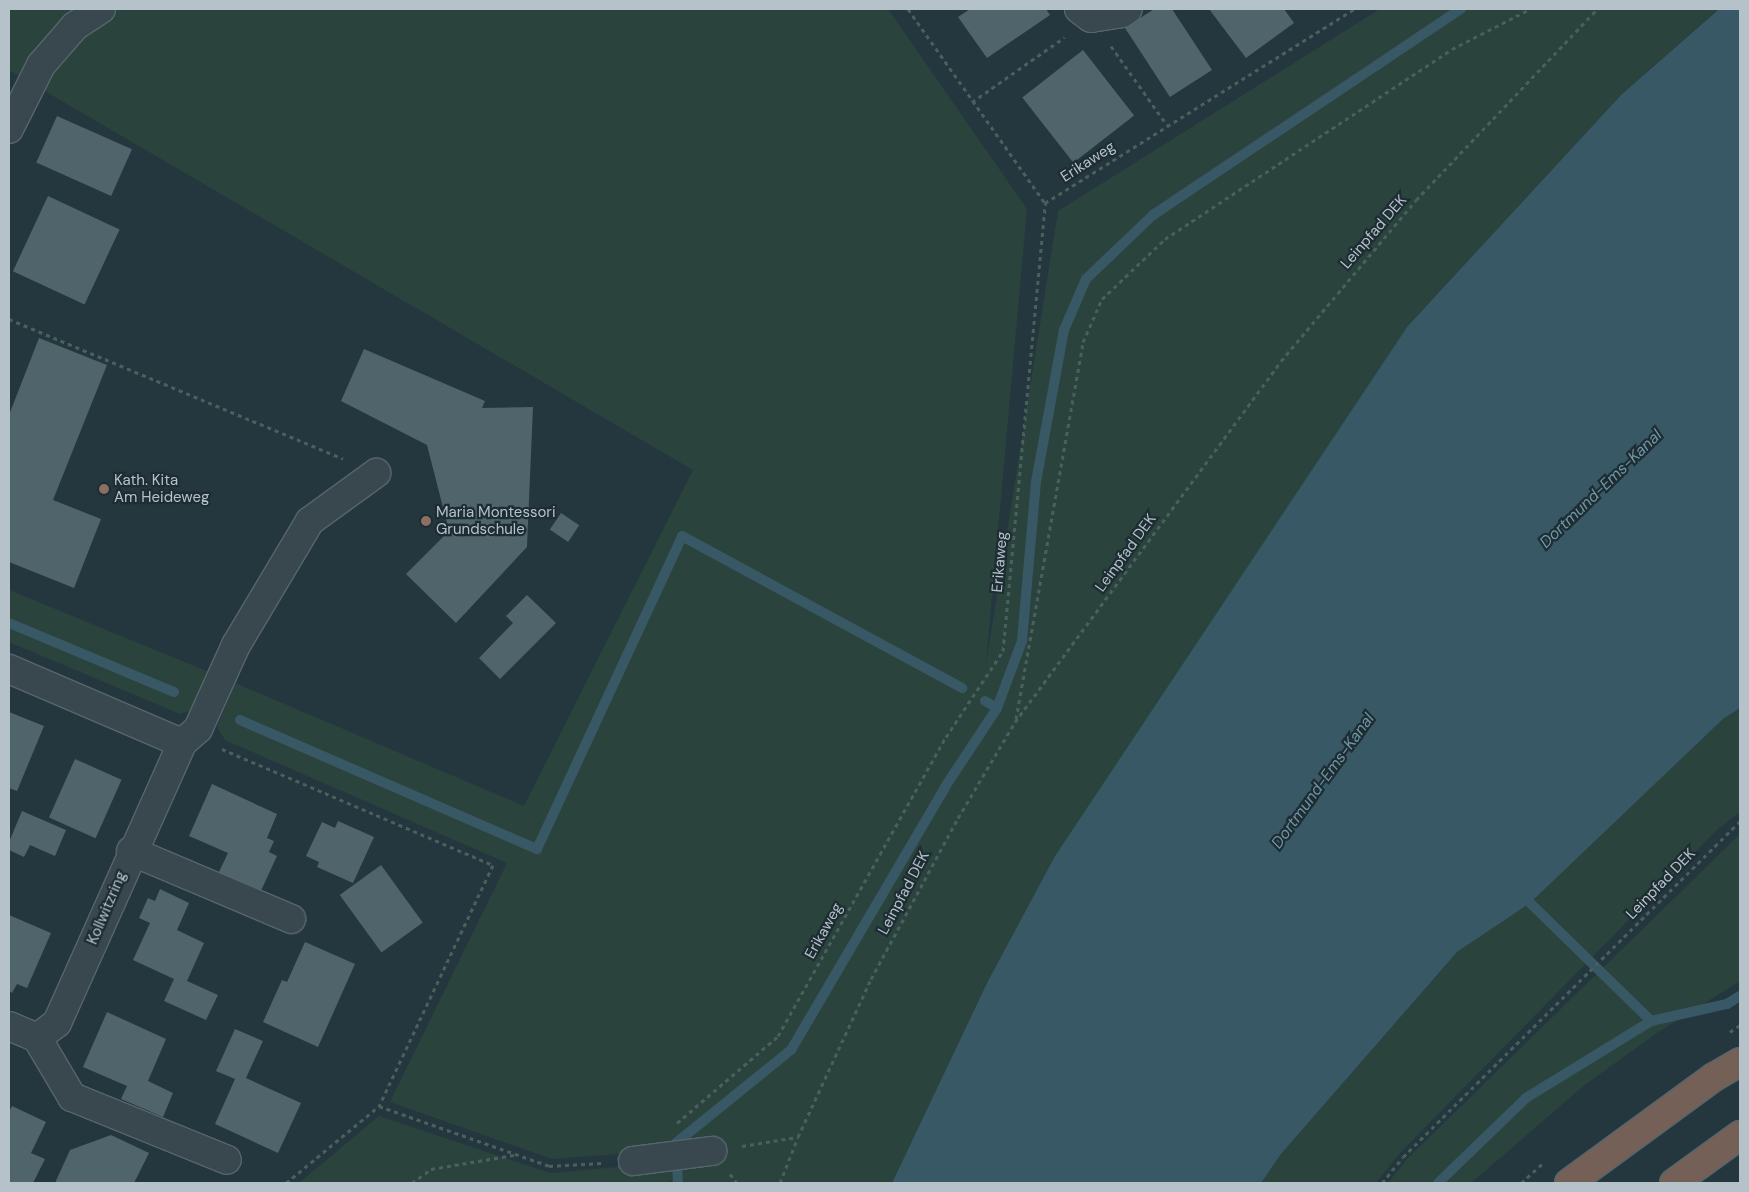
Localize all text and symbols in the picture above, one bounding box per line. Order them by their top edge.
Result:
street label: Erikaweg [1057,138,1119,186]
street label: Leinpfad DEK [1337,192,1411,272]
water label: Dortmund-Ems-Kanal [1536,426,1666,552]
place label: Kath. Kita Am Heideweg [114,471,209,506]
marker: Kath. Kita Am Heideweg [98,483,110,495]
place label: Maria Montessori Grundschule [436,503,555,538]
street label: Leinpfad DEK [1092,511,1160,595]
marker: Maria Montessori Grundschule [420,515,432,527]
street label: Erikaweg [988,531,1012,593]
water label: Dortmund-Ems-Kanal [1268,710,1378,852]
street label: Leinpfad DEK [1623,845,1699,923]
street label: Leinpfad DEK [875,848,933,938]
street label: Kollwitzring [84,869,130,947]
street label: Erikaweg [801,900,847,962]

